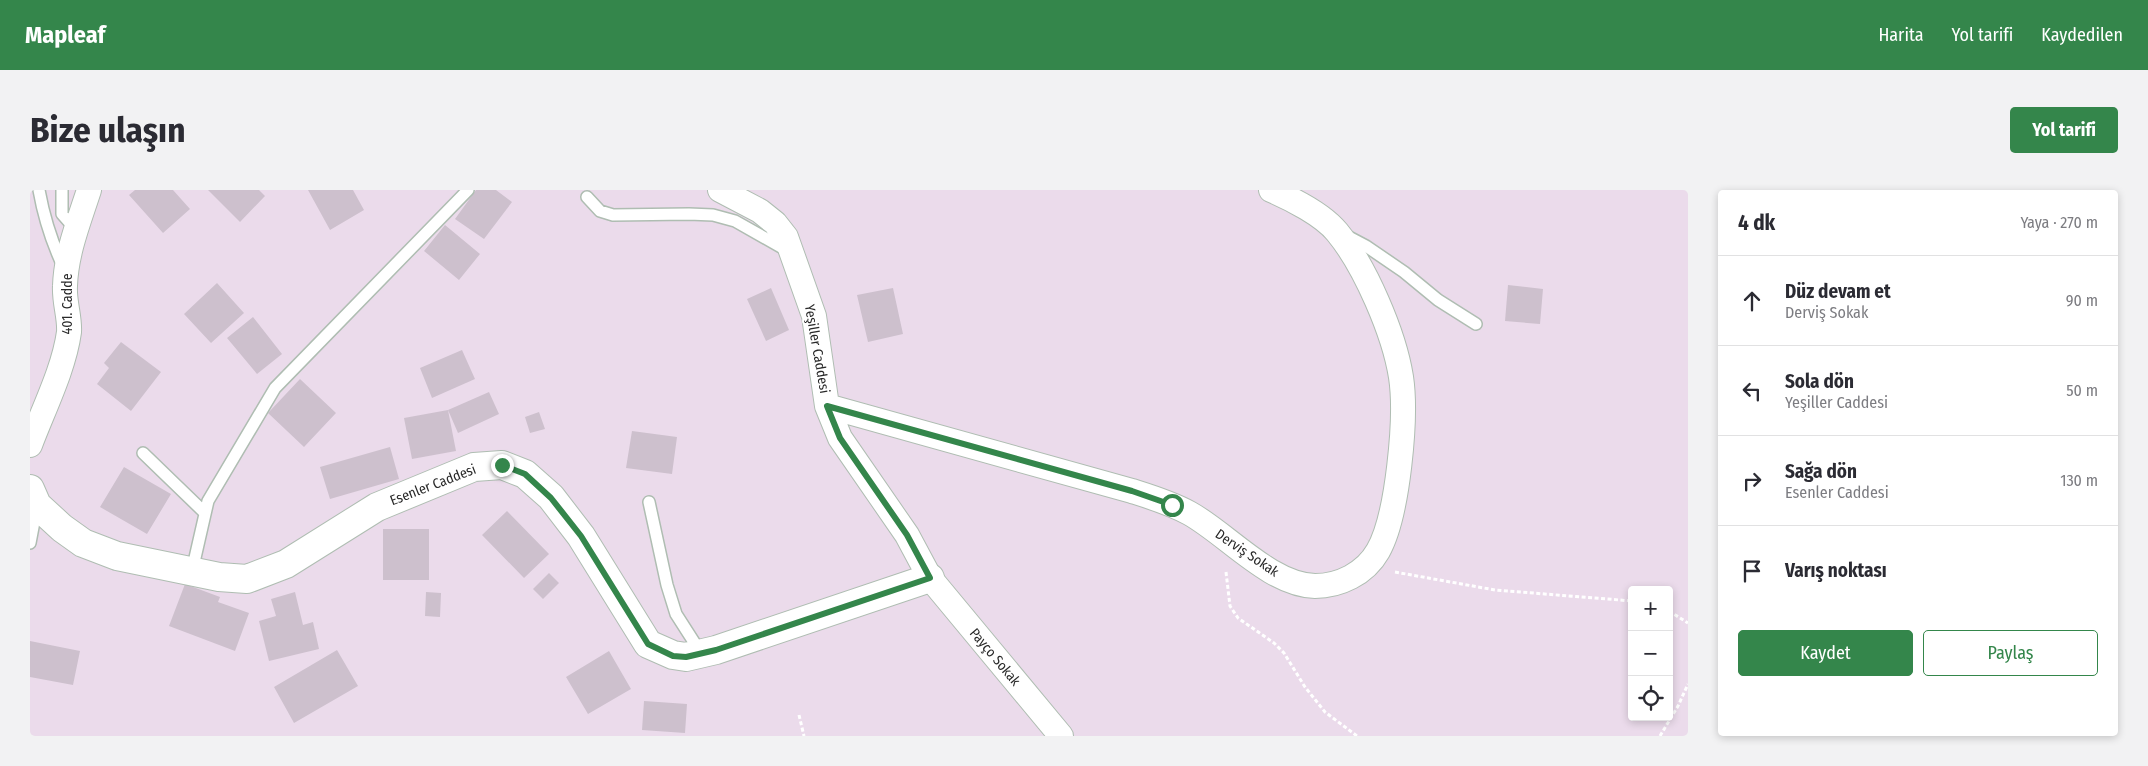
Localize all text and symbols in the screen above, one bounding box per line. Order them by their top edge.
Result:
text: Mapleaf [25,21,105,49]
text: Harita [1878,24,1924,46]
text: Yol tarifi [1952,24,2013,46]
text: Kaydedilen [2041,24,2123,46]
button: Yol tarifi [2010,107,2118,153]
text: Bize ulaşın [30,109,185,151]
text: 4 dk [1738,210,1775,236]
text: Yaya · 270 m [2020,213,2098,232]
street label: 401. Cadde [59,273,76,335]
text: Düz devam et [1785,280,1891,303]
icon: ahead [1738,287,1766,315]
text: 90 m [2066,291,2098,310]
street label: Yeşiller Caddesi [801,303,833,395]
text: Derviş Sokak [1785,303,1868,322]
text: Sola dön [1785,370,1854,393]
icon: left [1738,377,1766,405]
text: 50 m [2066,381,2098,400]
text: Yeşiller Caddesi [1785,393,1888,412]
route end [491,454,514,477]
text: Sağa dön [1785,460,1857,483]
street label: Esenler Caddesi [388,461,478,509]
icon: right [1738,467,1766,495]
text: 130 m [2060,471,2098,490]
text: Esenler Caddesi [1785,483,1889,502]
route start [1161,494,1184,517]
street label: Derviş Sokak [1212,526,1282,581]
icon: arrive [1738,557,1766,585]
text: Varış noktası [1785,559,1887,582]
map controls [1628,586,1673,721]
button: + [1628,586,1673,631]
street label: Payço Sokak [966,625,1024,690]
button: Kaydet [1738,630,1913,676]
button: Paylaş [1923,630,2098,676]
button: − [1628,631,1673,676]
button: locate [1628,676,1673,721]

